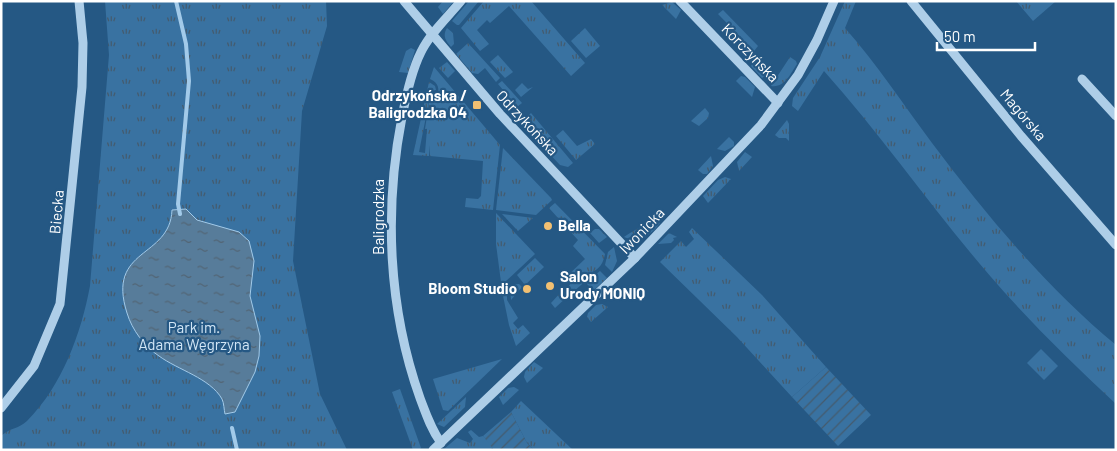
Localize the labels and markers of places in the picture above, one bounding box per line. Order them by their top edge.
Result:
place label: Odrzykońska / Baligrodzka 04 [368,86,467,121]
marker: Odrzykońska / Baligrodzka 04 [471,99,483,111]
place label: Bella [558,216,591,234]
marker: Bella [542,220,554,232]
place label: Salon Urody MONIQ [560,267,645,302]
place label: Bloom Studio [428,279,517,297]
marker: Salon Urody MONIQ [544,280,556,292]
marker: Bloom Studio [521,283,533,295]

